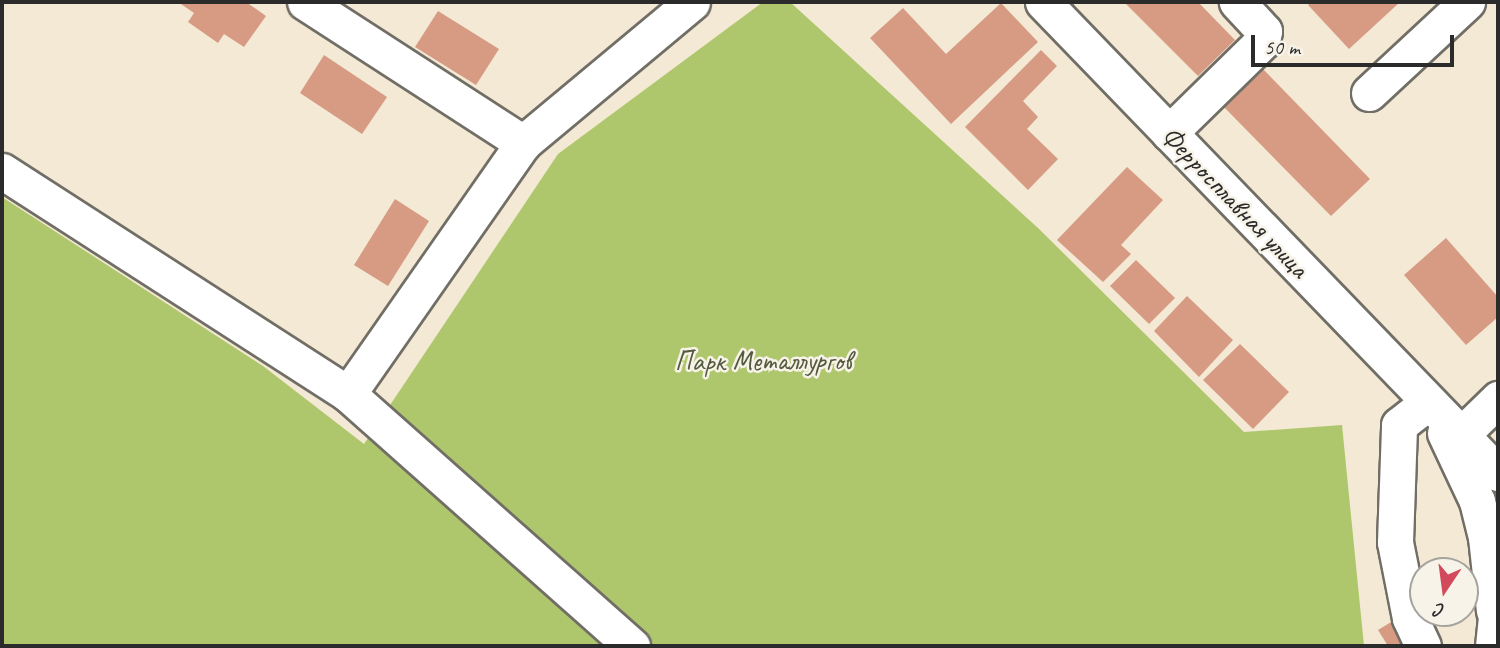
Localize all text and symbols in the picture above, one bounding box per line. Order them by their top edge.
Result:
scale bar [1255,21,1458,65]
text: 50 m [1264,34,1300,60]
street label: Ферросплавная улица [1153,118,1317,286]
park label: Парк Металлургов [676,344,850,378]
north arrow [1409,557,1479,627]
text: С [1432,598,1447,623]

